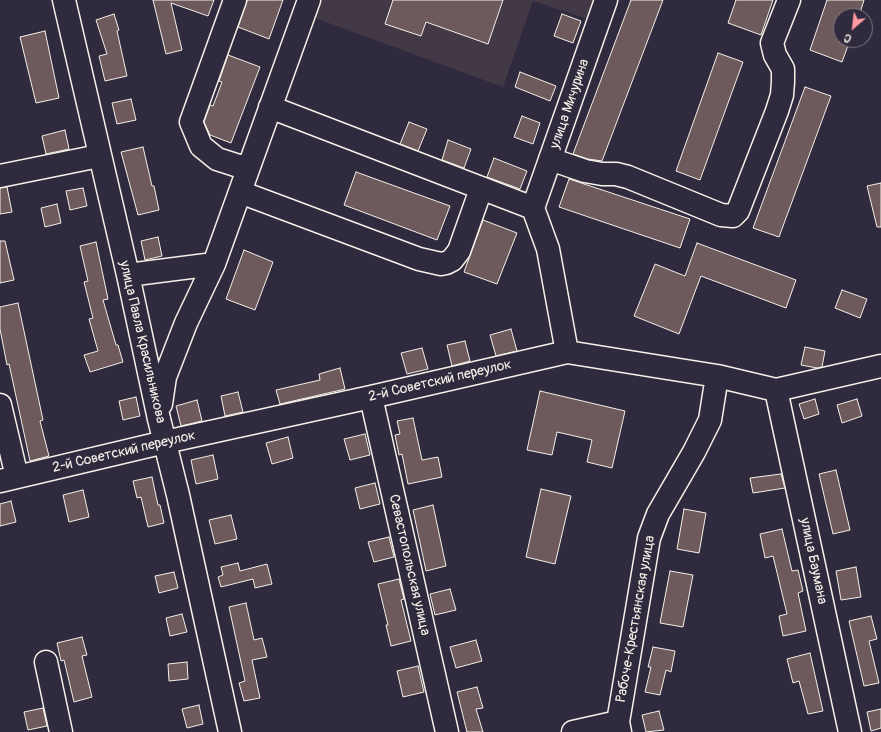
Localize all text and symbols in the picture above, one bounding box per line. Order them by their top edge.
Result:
north arrow [833,8,873,48]
text: С [842,31,854,45]
street label: улица Мичурина [547,57,593,151]
street label: улица Павла Красильникова [115,259,169,425]
street label: 2-й Советский переулок [367,356,513,406]
street label: 2-й Советский переулок [51,427,197,477]
street label: Севастопольская улица [385,493,433,637]
street label: улица Баумана [796,516,830,606]
street label: Рабоче-Крестьянская улица [613,534,659,704]

